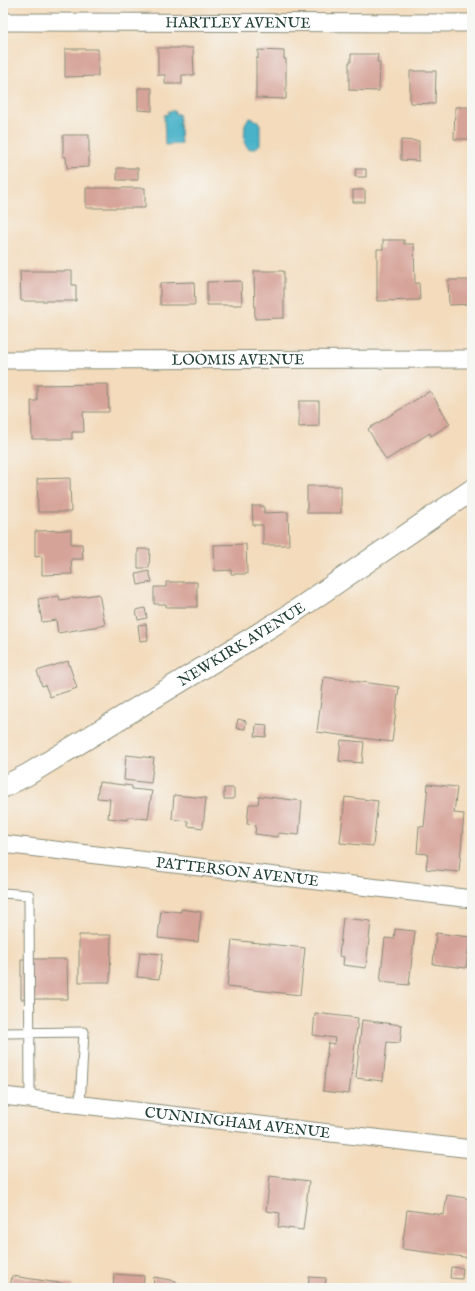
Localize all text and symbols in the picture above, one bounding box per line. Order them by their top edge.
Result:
street label: HARTLEY AVENUE [165,13,311,33]
street label: LOOMIS AVENUE [172,350,304,370]
street label: NEWKIRK AVENUE [174,598,309,691]
street label: PATTERSON AVENUE [155,853,320,891]
street label: CUNNINGHAM AVENUE [144,1103,331,1143]

